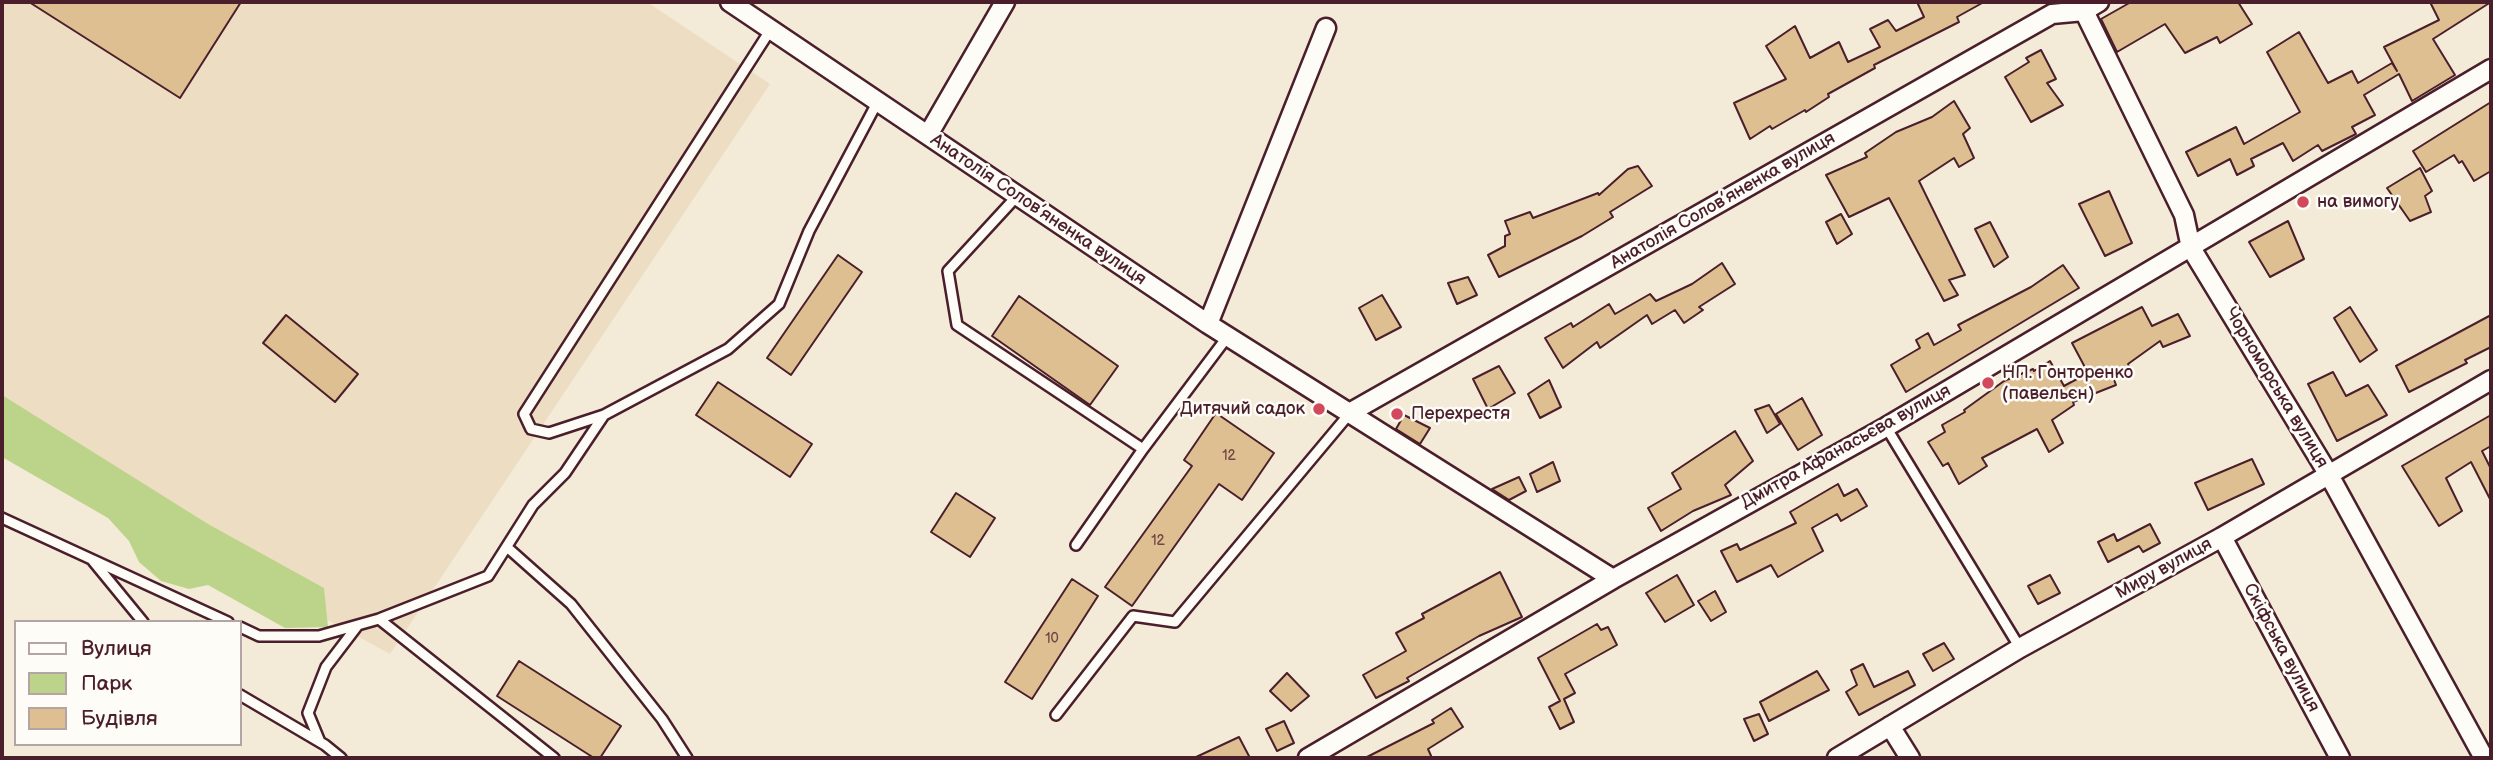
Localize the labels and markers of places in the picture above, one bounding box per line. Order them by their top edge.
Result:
place label: на вимогу [2317,191,2399,213]
marker: на вимогу [2295,194,2311,210]
place label: НП. Гонторенко (павельєн) [2002,362,2133,404]
marker: НП. Гонторенко (павельєн) [1980,375,1996,391]
place label: Дитячий садок [1180,398,1305,420]
marker: Дитячий садок [1311,401,1327,417]
place label: Перехрестя [1411,403,1510,425]
marker: Перехрестя [1389,406,1405,422]

